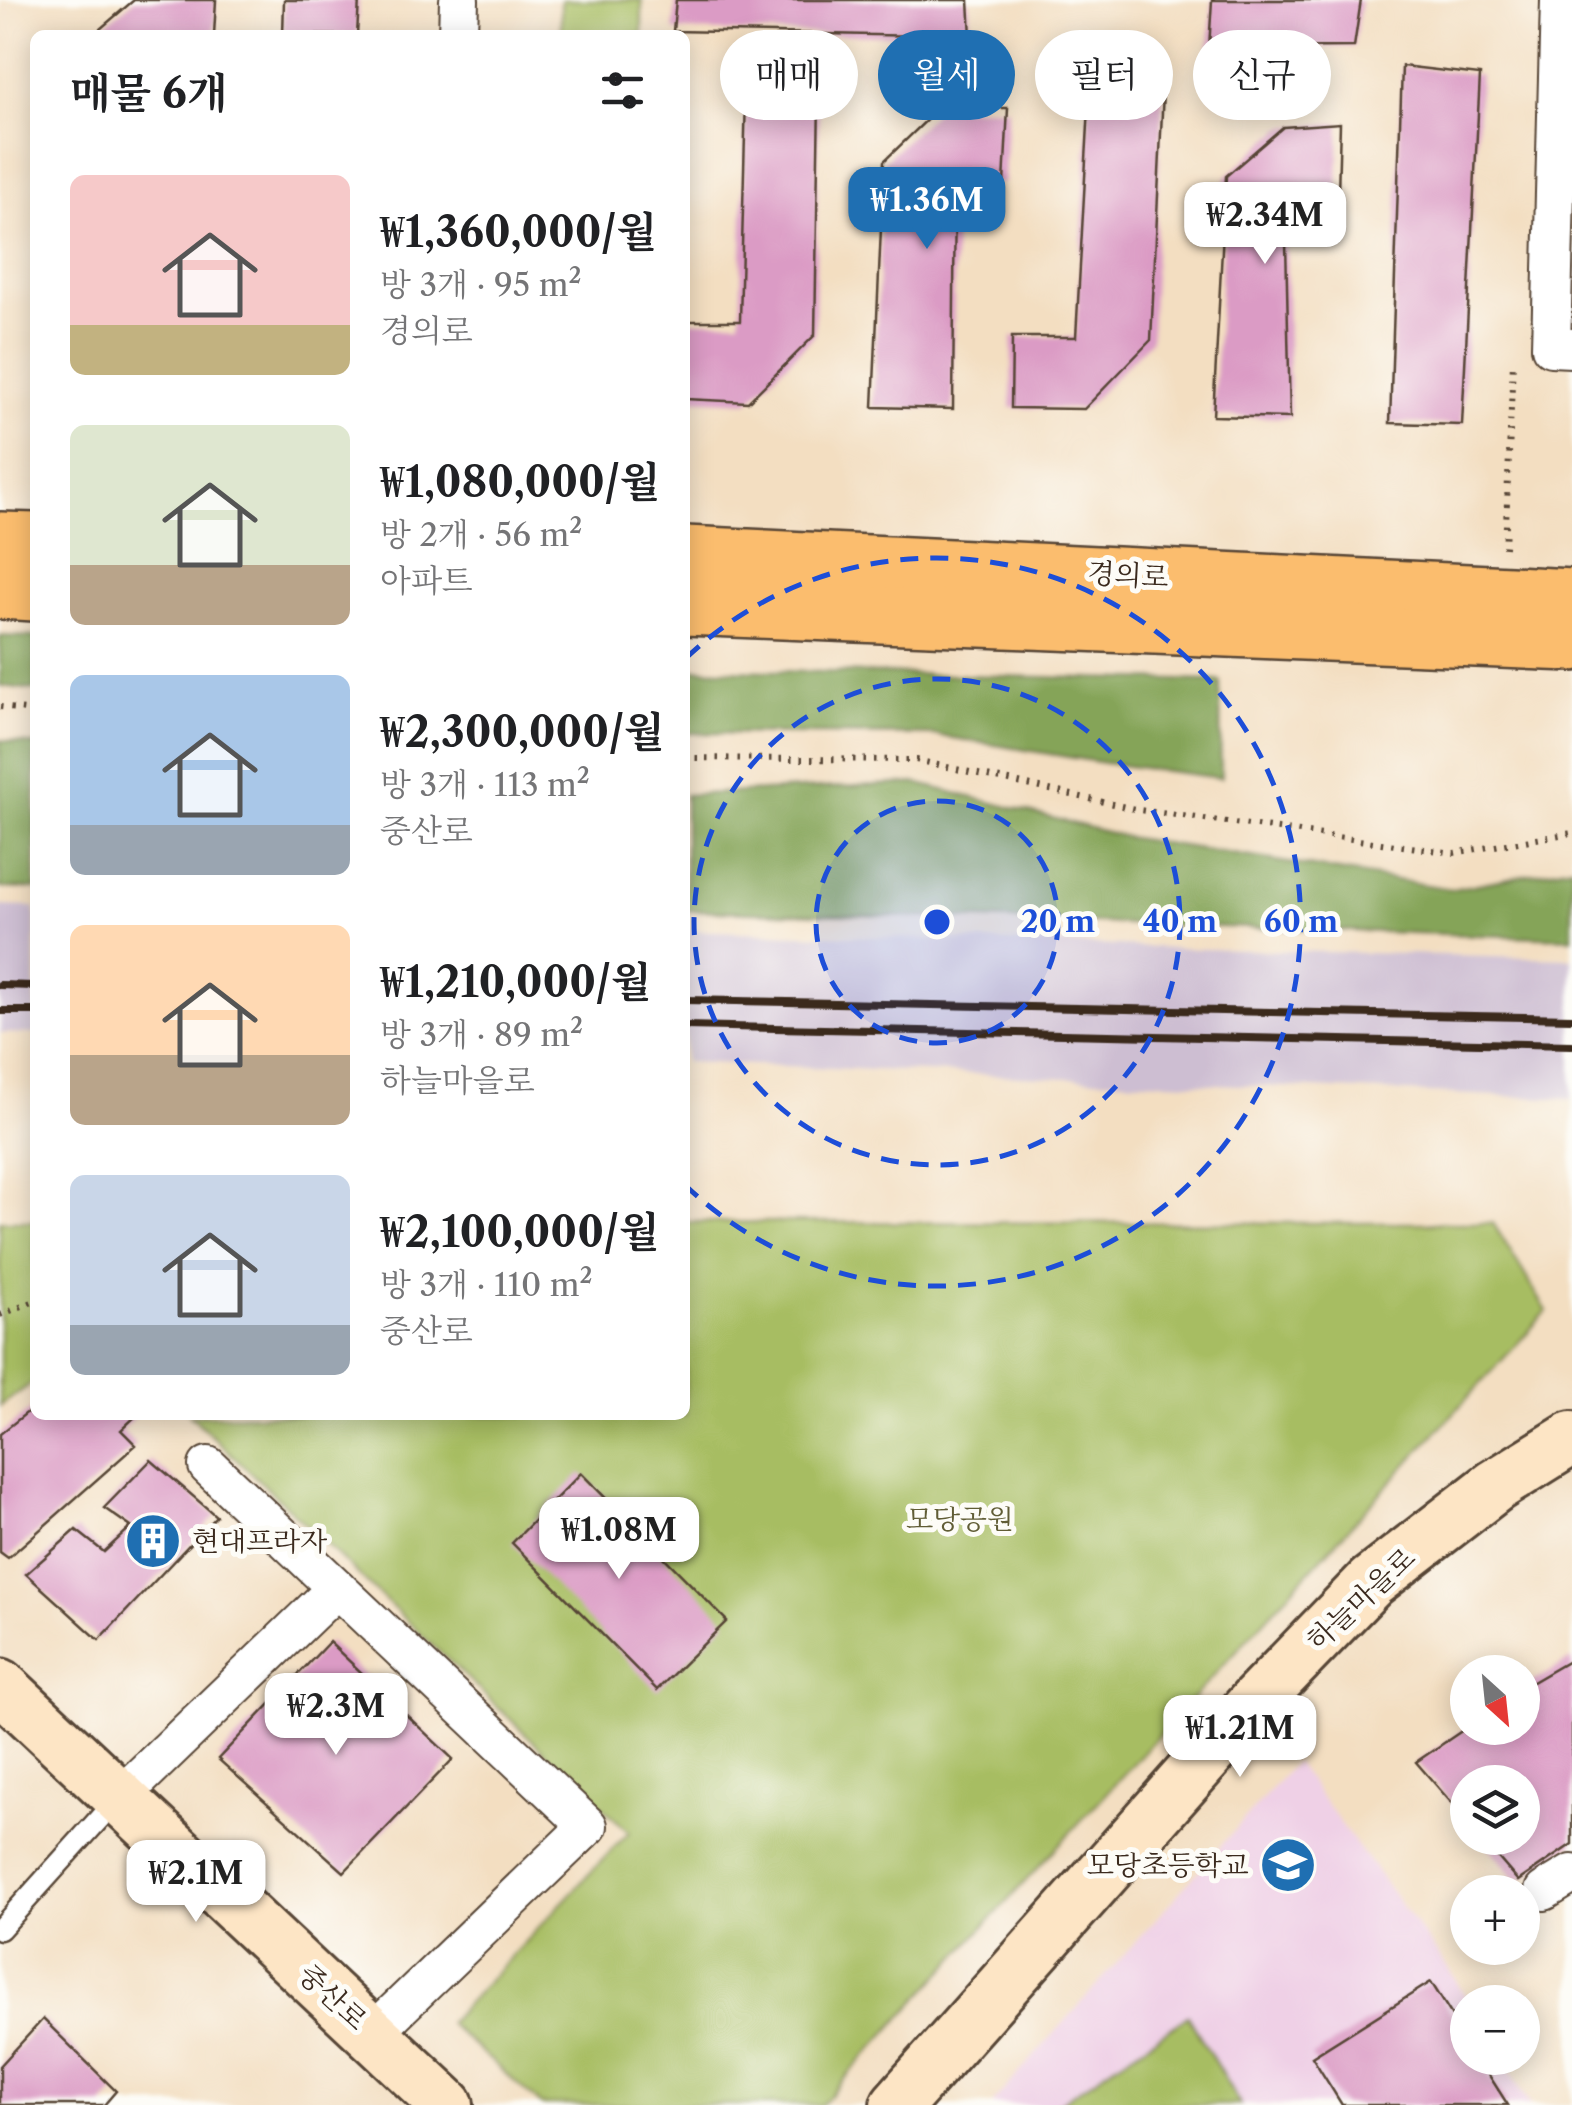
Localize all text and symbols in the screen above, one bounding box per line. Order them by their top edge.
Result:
chip: 매매 [720,30,858,120]
chip: 월세 [878,30,1015,120]
chip: 필터 [1035,30,1173,120]
chip: 신규 [1193,30,1331,120]
icon: filters [595,63,650,118]
text: 매물 6개 [70,67,227,119]
pin: ₩1.36M [846,167,1008,252]
text: ₩1.36M [870,180,984,219]
pin: ₩2.34M [1184,182,1346,267]
text: ₩2.34M [1206,195,1324,234]
text: ₩1,360,000/월 [380,206,657,258]
icon: home [150,215,270,335]
text: 방 3개 · 95 m² [380,265,582,304]
text: 경의로 [380,311,473,350]
text: ₩1,080,000/월 [380,456,660,508]
icon: home [150,465,270,585]
text: 방 2개 · 56 m² [380,515,582,554]
street label: 경의로 [1087,556,1169,594]
text: 아파트 [380,561,473,600]
text: ₩2,300,000/월 [380,706,665,758]
icon: home [150,715,270,835]
text: 방 3개 · 113 m² [380,765,590,804]
text: 중산로 [380,811,473,850]
text: 20 m [1021,903,1095,940]
text: 40 m [1143,903,1217,940]
text: 60 m [1264,903,1338,940]
centre of rings [919,904,955,940]
text: ₩1,210,000/월 [380,956,652,1008]
icon: home [150,965,270,1085]
text: 방 3개 · 89 m² [380,1015,583,1054]
text: 하늘마을로 [380,1061,535,1100]
text: ₩2,100,000/월 [380,1206,659,1258]
icon: home [150,1215,270,1335]
text: 방 3개 · 110 m² [380,1265,593,1304]
text: 중산로 [380,1311,473,1350]
pin: ₩1.08M [538,1497,700,1582]
park label: 모당공원 [906,1502,1014,1536]
text: ₩1.08M [561,1510,677,1549]
building icon: 현대프라자 [123,1511,183,1571]
place label: 현대프라자 [192,1524,327,1558]
street label: 하늘마을로 [1300,1540,1422,1658]
north arrow [1450,1655,1540,1745]
map controls [1450,1655,1540,2075]
pin: ₩2.3M [266,1673,406,1758]
text: ₩2.3M [287,1686,385,1725]
pin: ₩1.21M [1159,1695,1321,1780]
text: ₩1.21M [1185,1708,1295,1747]
button: layers [1450,1765,1540,1855]
school or university icon: 모당초등학교 [1258,1835,1318,1895]
pin: ₩2.1M [126,1840,266,1925]
place label: 모당초등학교 [1087,1848,1249,1882]
text: ₩2.1M [149,1853,243,1892]
button: + [1450,1875,1540,1965]
street label: 중산로 [292,1957,374,2037]
button: − [1450,1985,1540,2075]

